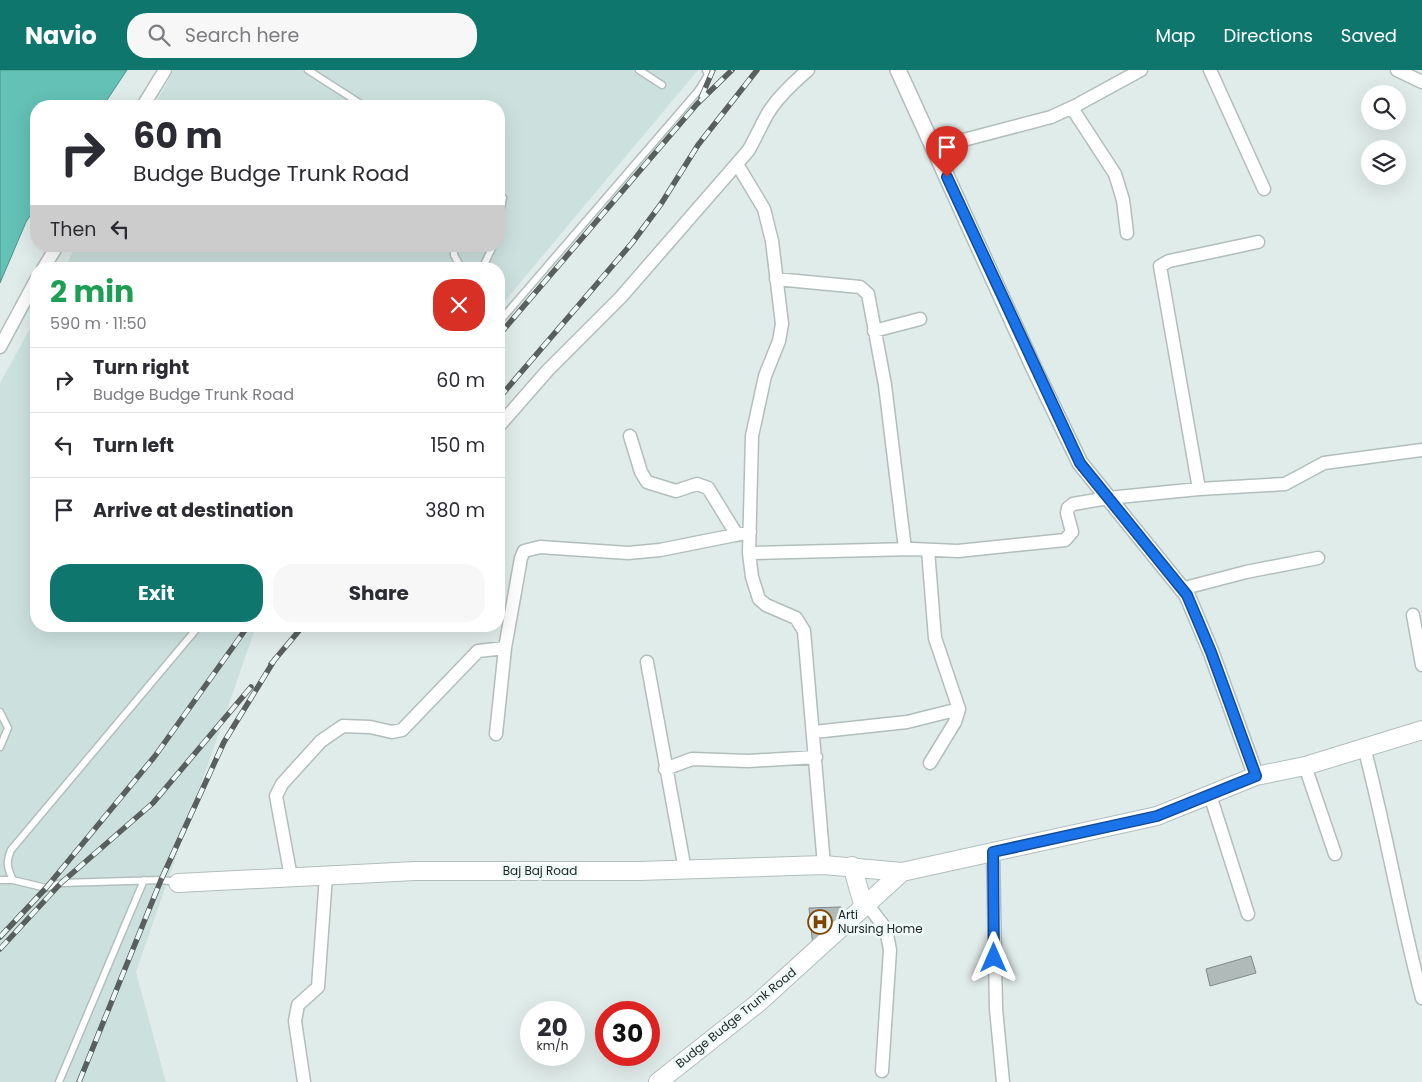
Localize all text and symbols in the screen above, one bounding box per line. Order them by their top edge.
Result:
search box [127,13,477,58]
text: Navio [25,19,97,52]
icon: search [145,21,173,49]
text: Search here [185,22,299,49]
text: Map [1156,23,1195,48]
text: Directions [1223,23,1313,48]
text: Saved [1341,23,1397,48]
map controls [1361,85,1406,185]
button: search [1361,85,1406,130]
text: 60 m [133,111,223,160]
icon: right [50,120,115,185]
pin [926,126,968,177]
icon: arrive [933,133,961,161]
button: layers [1361,140,1406,185]
text: Budge Budge Trunk Road [133,158,409,189]
icon: left [106,215,134,243]
text: Then [50,216,96,243]
text: 2 min [50,270,134,313]
button: close [433,279,485,331]
text: 590 m · 11:50 [50,312,147,335]
text: Turn right [93,354,189,381]
icon: right [50,366,78,394]
text: 60 m [436,367,485,394]
text: Budge Budge Trunk Road [93,383,294,406]
icon: left [50,431,78,459]
text: Turn left [93,432,174,459]
text: 150 m [430,432,485,459]
icon: arrive [50,496,78,524]
text: Arrive at destination [93,497,294,524]
text: 380 m [425,497,485,524]
button: Exit [50,564,263,622]
button: Share [273,564,485,622]
street label: Baj Baj Road [503,862,577,879]
place label: Arti Nursing Home [838,906,923,937]
hospital icon: Arti Nursing Home [807,909,833,935]
position arrow [967,931,1019,983]
street label: Budge Budge Trunk Road [672,964,800,1072]
speed limit sign: 30 [595,1001,660,1066]
text: 20 [537,1010,568,1045]
text: km/h [537,1037,568,1054]

